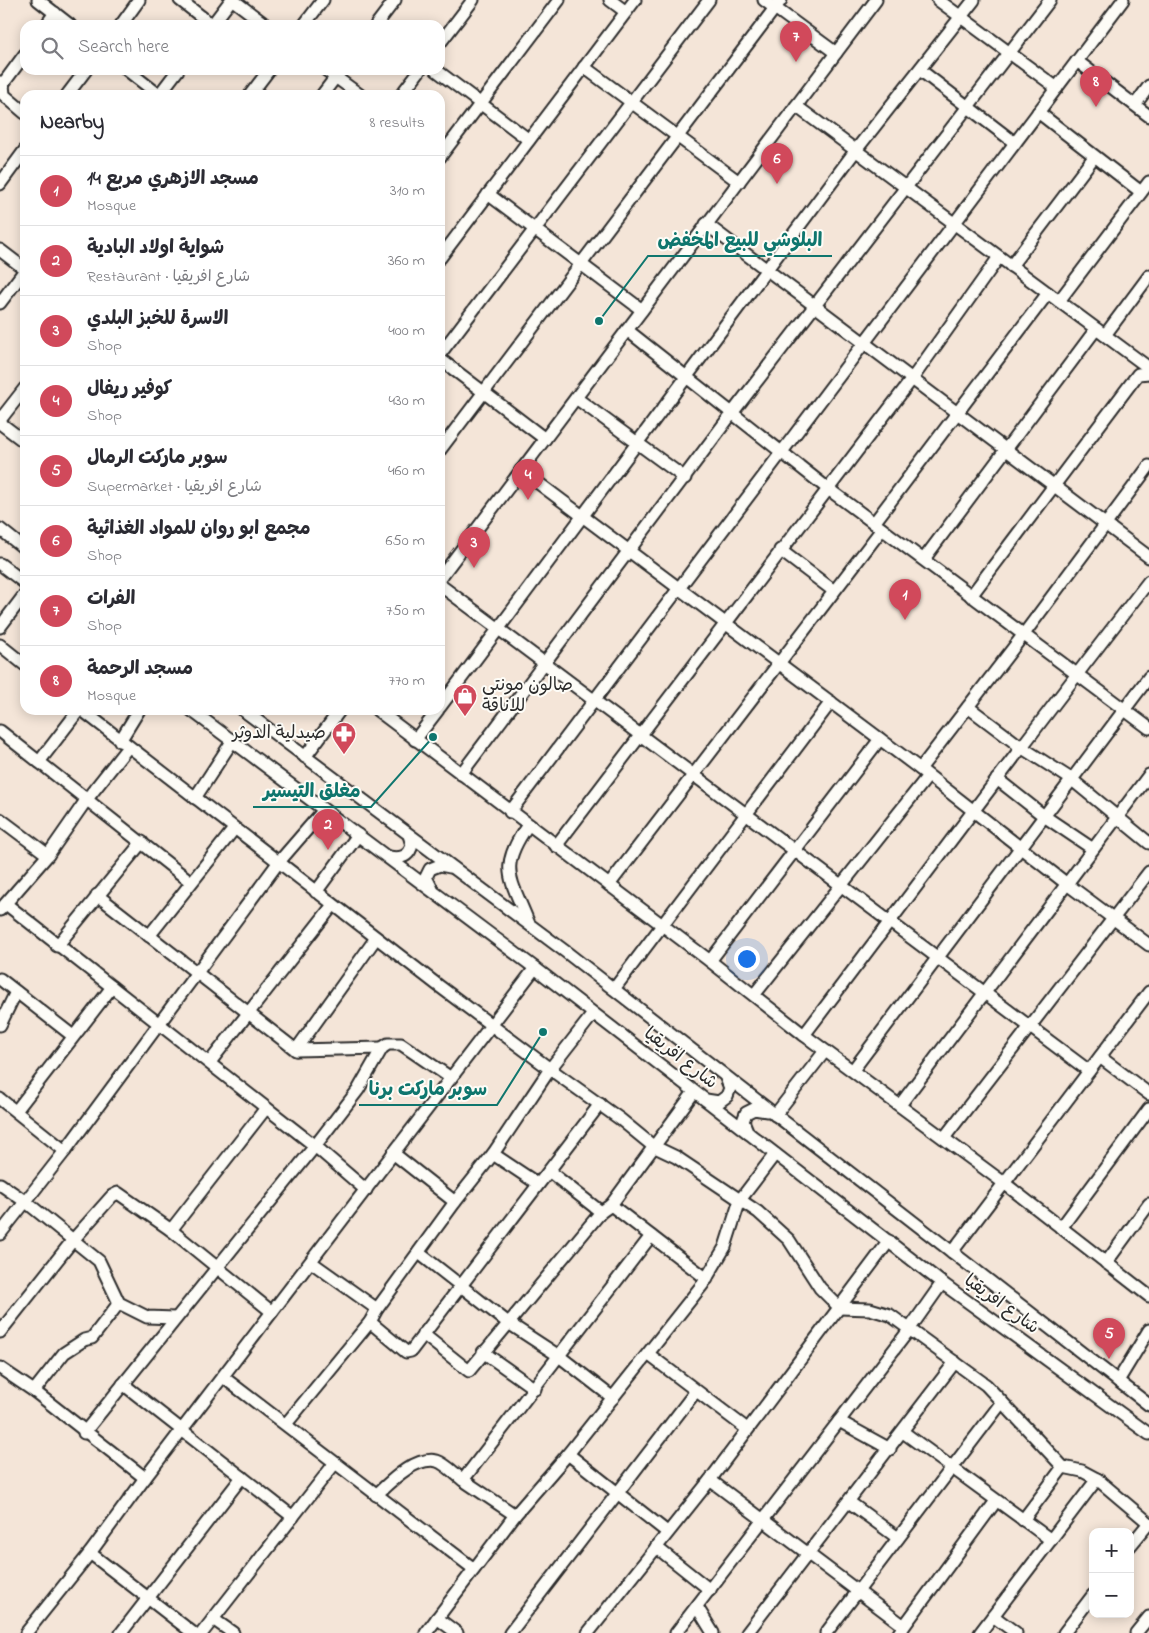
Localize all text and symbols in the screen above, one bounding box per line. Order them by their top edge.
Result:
search box [20,20,445,75]
pin: 7 [780,21,812,62]
icon: search [38,34,66,62]
text: Search here [78,34,169,61]
pin: 8 [1080,66,1112,107]
text: Nearby [40,108,104,138]
text: 8 results [369,111,425,135]
pin: 6 [761,143,793,184]
text: مسجد الازهري مربع 14 [87,166,259,193]
text: 1 [53,179,59,203]
text: 310 m [390,179,425,203]
text: Mosque [87,194,136,218]
callout: البلوشي للبيع المخفض [648,222,832,256]
text: البلوشي للبيع المخفض [658,228,823,256]
text: شواية اولاد البادية [87,235,224,262]
text: 2 [52,249,60,273]
text: 360 m [388,249,425,273]
text: Restaurant · شارع افريقيا [87,265,250,289]
text: الاسرة للخبز البلدي [87,306,228,333]
text: 3 [53,319,59,343]
text: 400 m [388,319,425,343]
text: Shop [87,334,122,358]
text: كوفير ريفال [87,376,172,403]
text: 4 [53,389,59,413]
text: 430 m [388,389,425,413]
text: Shop [87,404,122,428]
text: سوبر ماركت الرمال [87,445,228,472]
text: 5 [51,459,61,483]
text: 460 m [388,459,425,483]
pin: 4 [512,459,544,500]
text: Supermarket · شارع افريقيا [87,475,262,499]
text: مجمع ابو روان للمواد الغذائية [87,516,311,543]
pin: 3 [458,527,490,568]
text: 6 [52,529,60,553]
text: 650 m [385,529,425,553]
text: Shop [87,544,122,568]
pin: 1 [889,579,921,620]
text: الفرات [87,586,135,613]
text: 7 [53,599,59,623]
text: 750 m [386,599,425,623]
text: Shop [87,614,122,638]
text: مسجد الرحمة [87,656,193,683]
text: 8 [53,669,59,693]
text: 770 m [388,669,425,693]
place label: صالون مونتي للاناقة [482,673,573,720]
shop icon: صالون مونتي للاناقة [452,683,478,717]
text: Mosque [87,684,136,708]
place label: صيدلية الدوثر [231,721,326,747]
pharmacy icon: صيدلية الدوثر [331,721,357,755]
callout: مغلق التيسير [253,773,371,807]
text: مغلق التيسير [261,779,361,806]
pin: 2 [312,809,344,850]
your location [734,946,760,972]
street label: شارع افريقيا [638,1022,722,1096]
callout: سوبر ماركت برنا [359,1071,497,1105]
text: سوبر ماركت برنا [369,1077,487,1104]
street label: شارع افريقيا [958,1269,1044,1341]
pin: 5 [1093,1318,1125,1359]
map controls [1089,1528,1134,1618]
button: + [1089,1528,1134,1573]
button: − [1089,1573,1134,1618]

